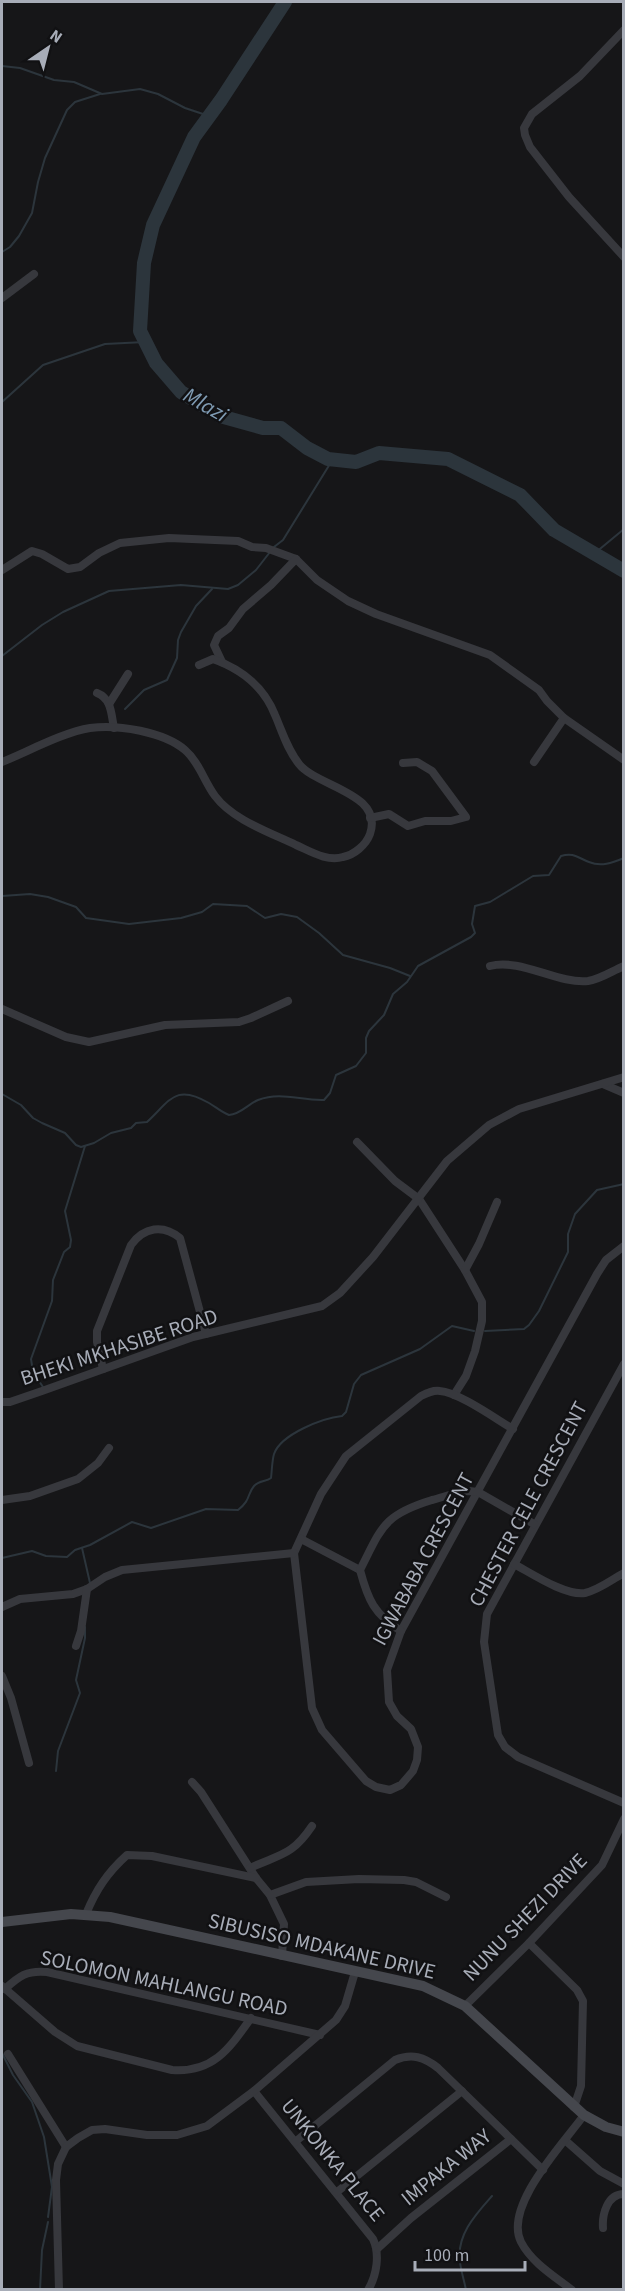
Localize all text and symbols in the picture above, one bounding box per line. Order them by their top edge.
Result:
north arrow [18,18,78,78]
text: N [45,24,67,49]
water label: Mlazi [177,379,235,431]
street label: BHEKI MKHASIBE ROAD [16,1301,222,1393]
street label: CHESTER CELE CRESCENT [461,1396,595,1612]
street label: IGWABABA CRESCENT [365,1467,481,1651]
street label: NUNU SHEZI DRIVE [456,1846,594,1988]
street label: SIBUSISO MDAKANE DRIVE [205,1905,439,1987]
street label: SOLOMON MAHLANGU ROAD [38,1942,290,2024]
street label: UNKONKA PLACE [274,2092,392,2228]
street label: IMPAKA WAY [394,2121,498,2213]
scale bar [415,2234,524,2272]
text: 100 m [424,2243,469,2268]

